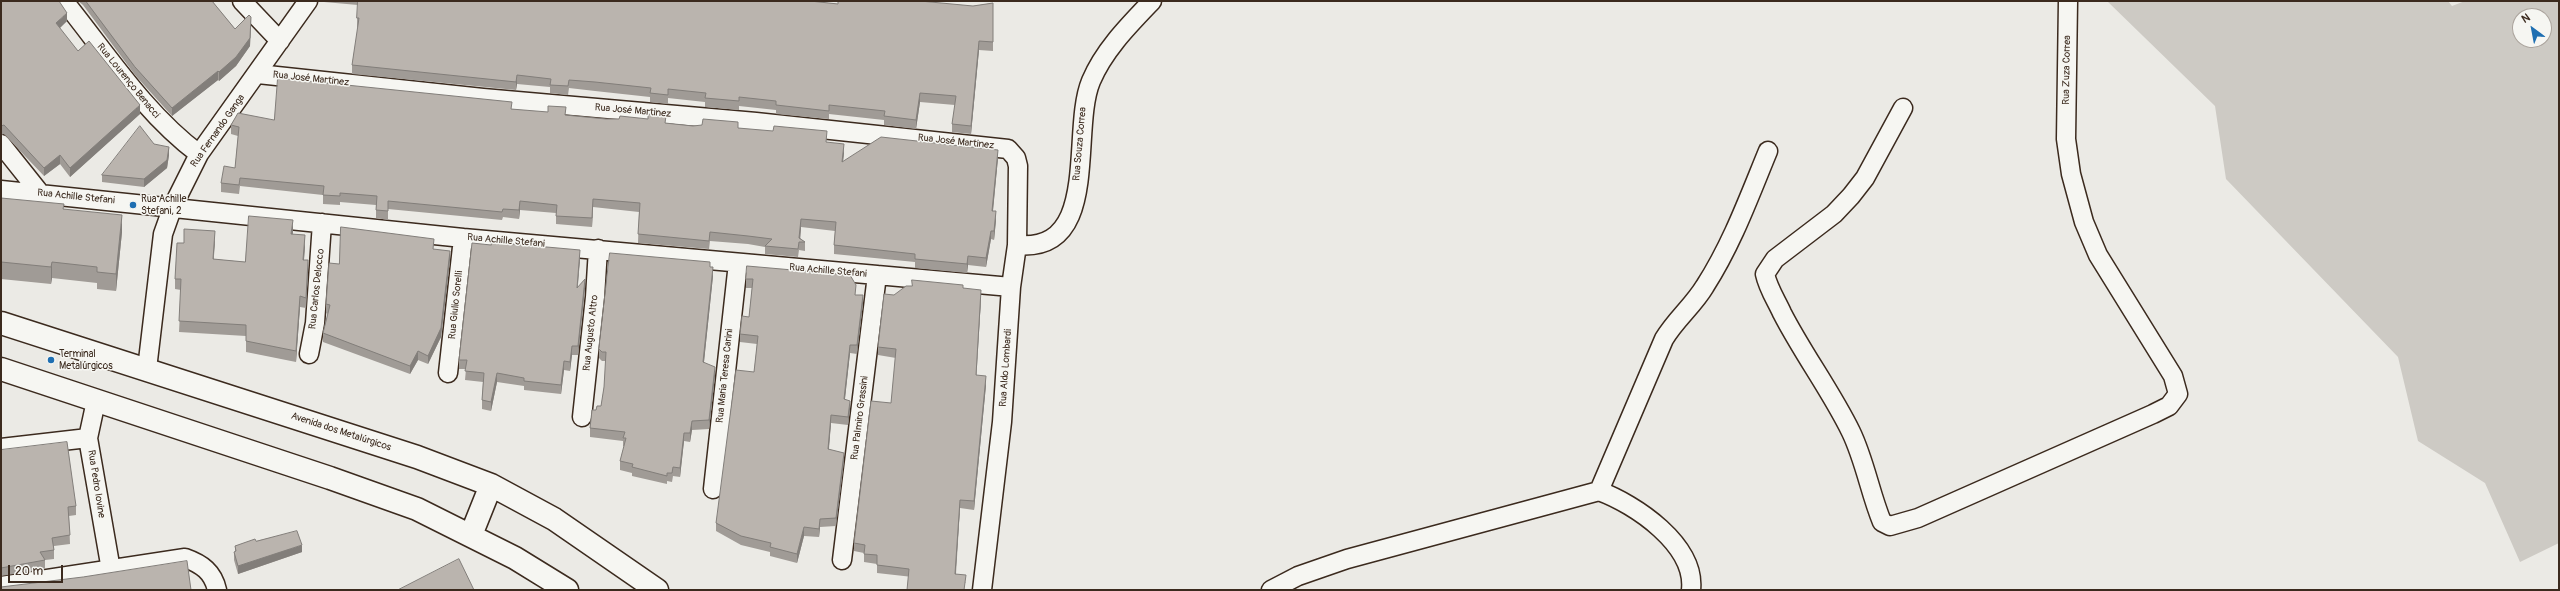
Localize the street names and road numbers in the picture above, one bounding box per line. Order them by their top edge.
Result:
street label: Rua Zuza Correa [2060,35,2074,105]
street label: Rua Lourenço Benacci [94,41,162,121]
street label: Rua José Martinez [272,69,350,89]
street label: Rua Fernando Ganga [188,92,248,170]
street label: Rua José Martinez [594,102,672,120]
street label: Rua Souza Correa [1071,107,1089,181]
street label: Rua José Martinez [917,132,995,152]
street label: Rua Achille Stefani [37,187,115,207]
street label: Rua Achille Stefani [467,232,545,250]
street label: Rua Carlos Delocco [307,248,327,330]
street label: Rua Achille Stefani [789,262,867,280]
street label: Rua Giulio Sorelli [446,270,466,340]
street label: Rua Augusto Altro [581,294,601,372]
street label: Rua Maria Teresa Carini [714,328,736,424]
street label: Rua Aldo Lombardi [997,329,1015,407]
street label: Rua Palmiro Grassini [849,375,871,461]
street label: Avenida dos Metalúrgicos [289,410,393,454]
street label: Rua Pedro Iovine [85,449,107,519]

